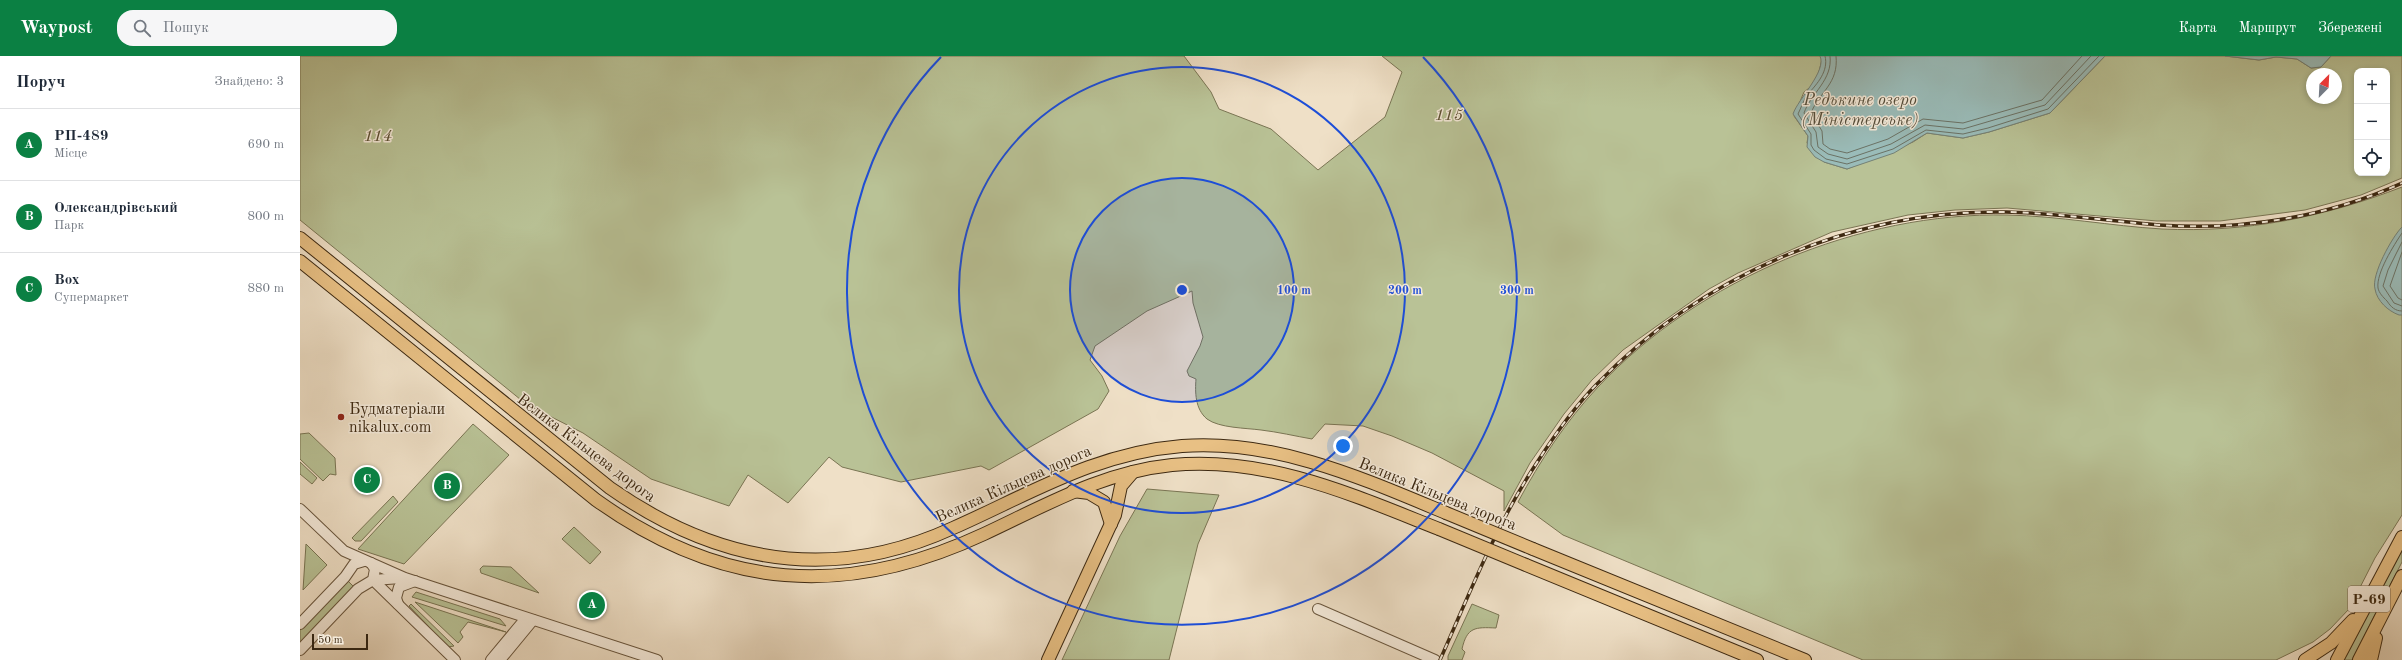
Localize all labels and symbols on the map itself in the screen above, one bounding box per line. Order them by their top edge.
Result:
north arrow [2306,68,2342,104]
water label: Редькине озеро (Міністерське) [1801,92,1919,129]
park label: 115 [1435,108,1464,124]
park label: 114 [364,129,392,145]
centre of rings [1175,283,1189,297]
text: 100 m [1277,285,1311,297]
text: 200 m [1388,285,1422,297]
text: 300 m [1500,285,1534,297]
street label: Велика Кільцева дорога [514,391,658,506]
place label: Будматеріали nikalux.com [349,402,445,436]
marker: Будматеріали nikalux.com [336,412,346,422]
your location [1333,436,1353,456]
street label: Велика Кільцева дорога [933,443,1094,526]
street label: Велика Кільцева дорога [1356,456,1519,534]
pin: C [354,465,380,495]
pin: B [434,471,460,501]
road number: Р-69 [2348,586,2390,612]
pin: A [579,590,605,620]
scale bar [312,632,368,651]

